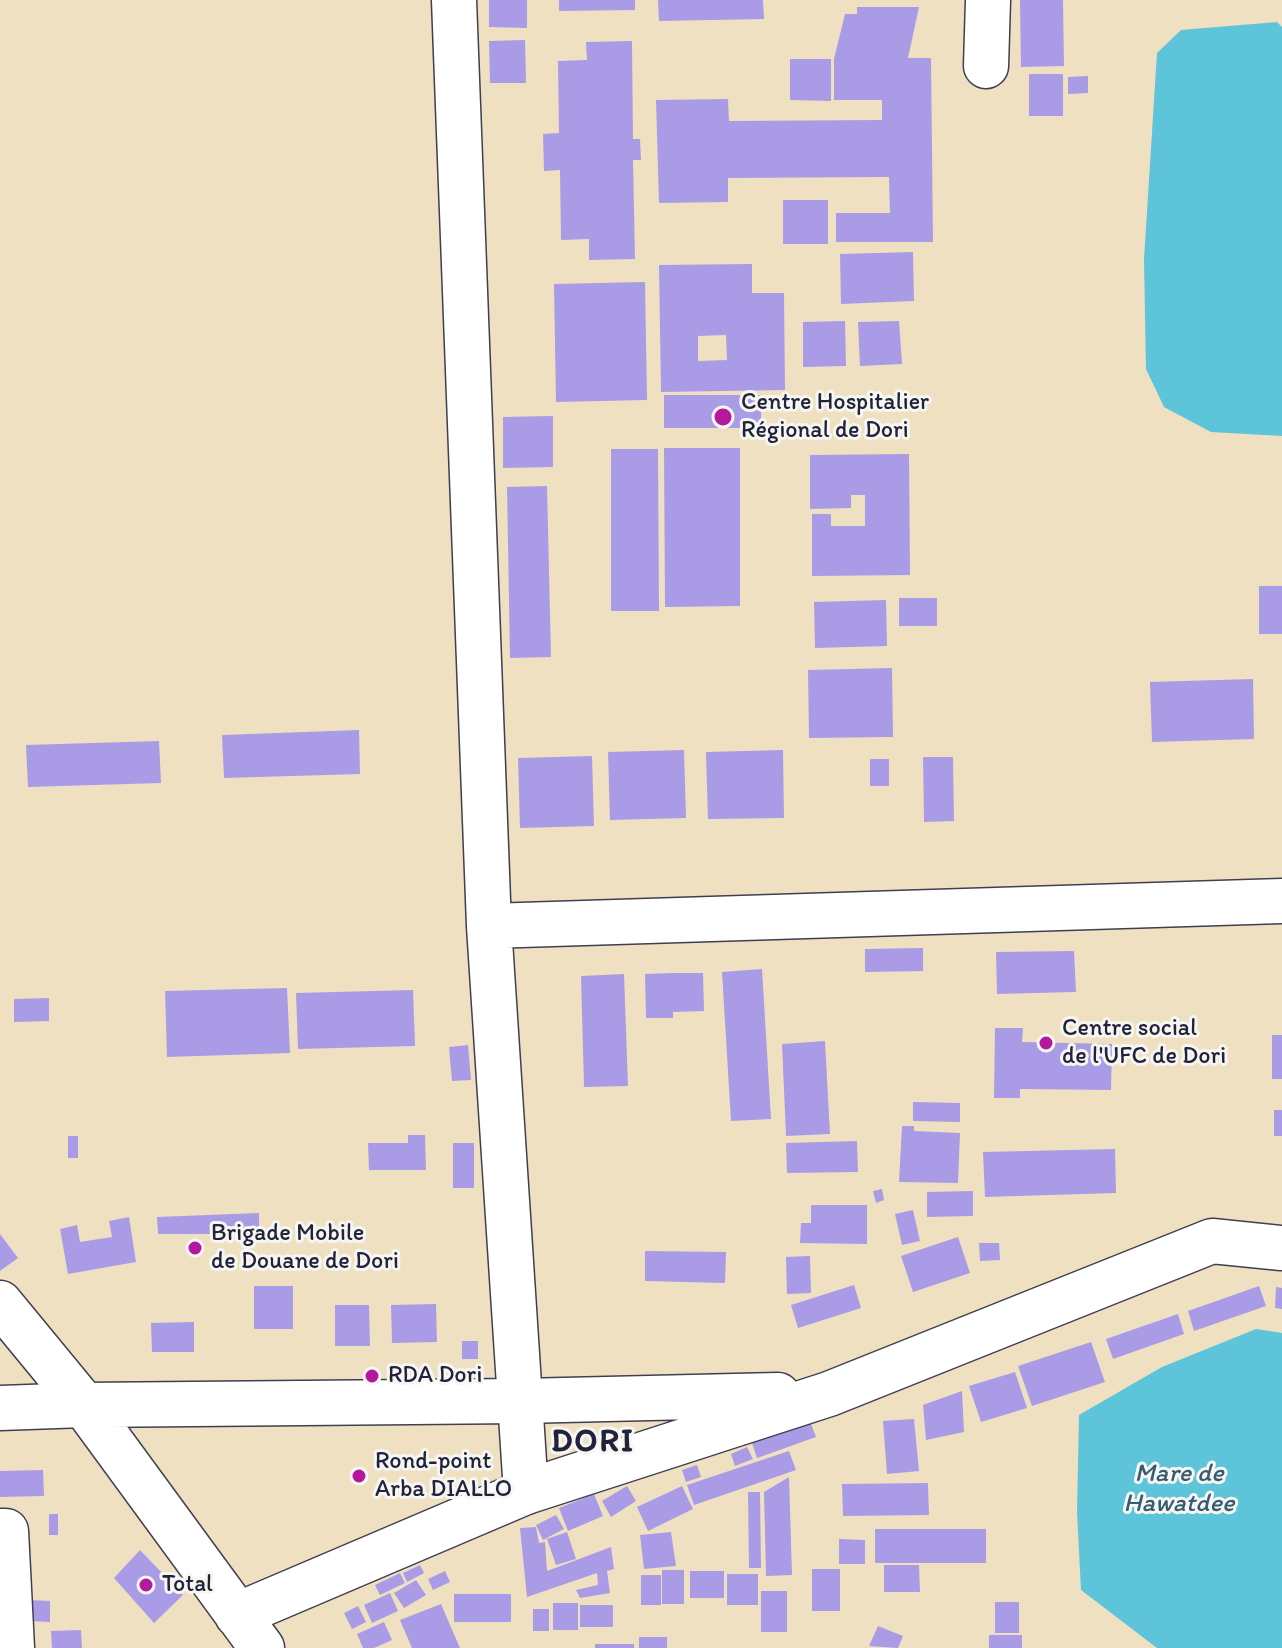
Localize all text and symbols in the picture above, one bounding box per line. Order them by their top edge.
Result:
place label: Centre Hospitalier Régional de Dori [741,389,929,445]
marker: Centre Hospitalier Régional de Dori [712,406,734,428]
place label: Centre social de l'UFC de Dori [1062,1015,1226,1071]
marker: Centre social de l'UFC de Dori [1037,1034,1055,1052]
place label: Brigade Mobile de Douane de Dori [211,1220,399,1276]
marker: Brigade Mobile de Douane de Dori [186,1239,204,1257]
place label: RDA Dori [388,1362,482,1390]
marker: RDA Dori [363,1367,381,1385]
district label: DORI [553,1424,633,1462]
place label: Rond-point Arba DIALLO [375,1448,512,1504]
water label: Mare de Hawatdee [1124,1458,1234,1520]
marker: Rond-point Arba DIALLO [350,1467,368,1485]
place label: Total [162,1571,213,1599]
marker: Total [137,1576,155,1594]

